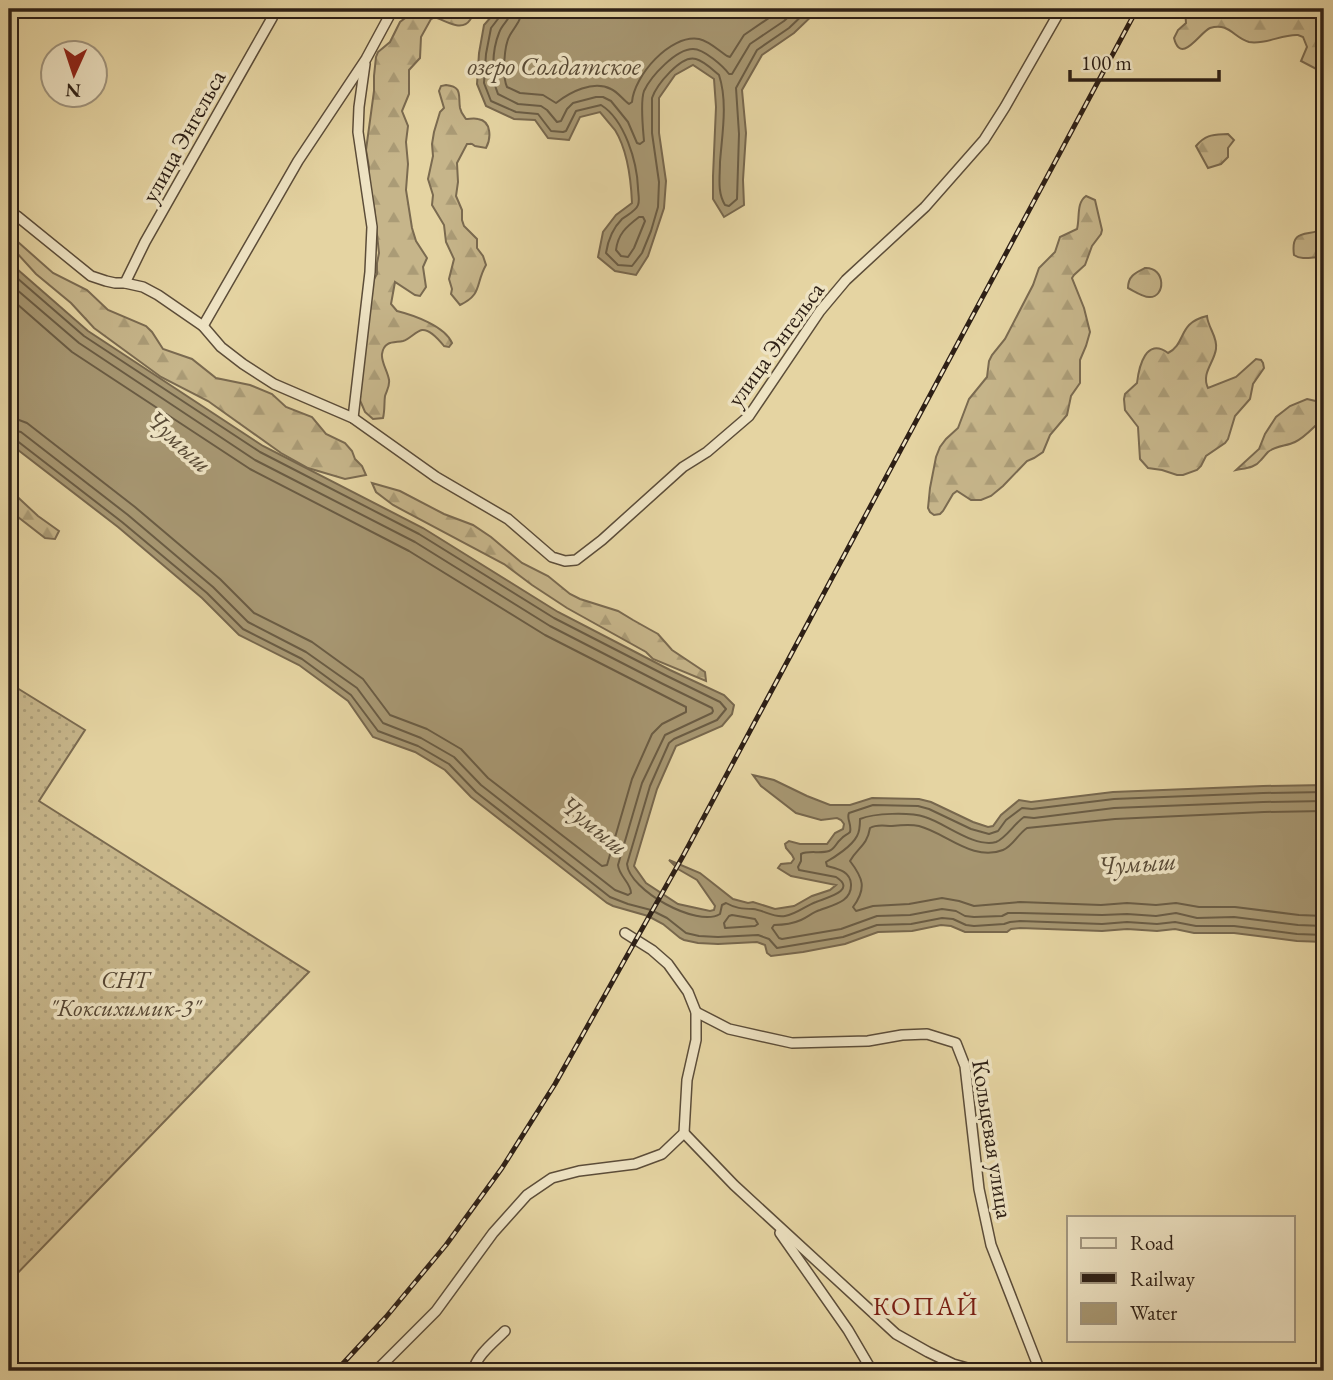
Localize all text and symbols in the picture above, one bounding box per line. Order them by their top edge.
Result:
north arrow [38,38,108,108]
scale bar [1070,38,1219,82]
water label: озеро Солдатское [467,49,642,83]
text: 100 m [1081,49,1132,76]
street label: улица Энгельса [134,64,232,208]
text: N [64,78,81,103]
street label: улица Энгельса [719,275,831,413]
water label: Чумыш [139,402,219,480]
water label: Чумыш [553,787,635,863]
water label: Чумыш [1097,843,1177,883]
park label: СНТ "Коксихимик-3" [49,964,203,1023]
street label: Кольцевая улица [965,1057,1021,1221]
legend [1067,1216,1294,1342]
text: Road [1130,1229,1174,1256]
text: Railway [1130,1265,1196,1292]
district label: КОПАЙ [873,1289,979,1323]
text: Water [1130,1299,1177,1326]

